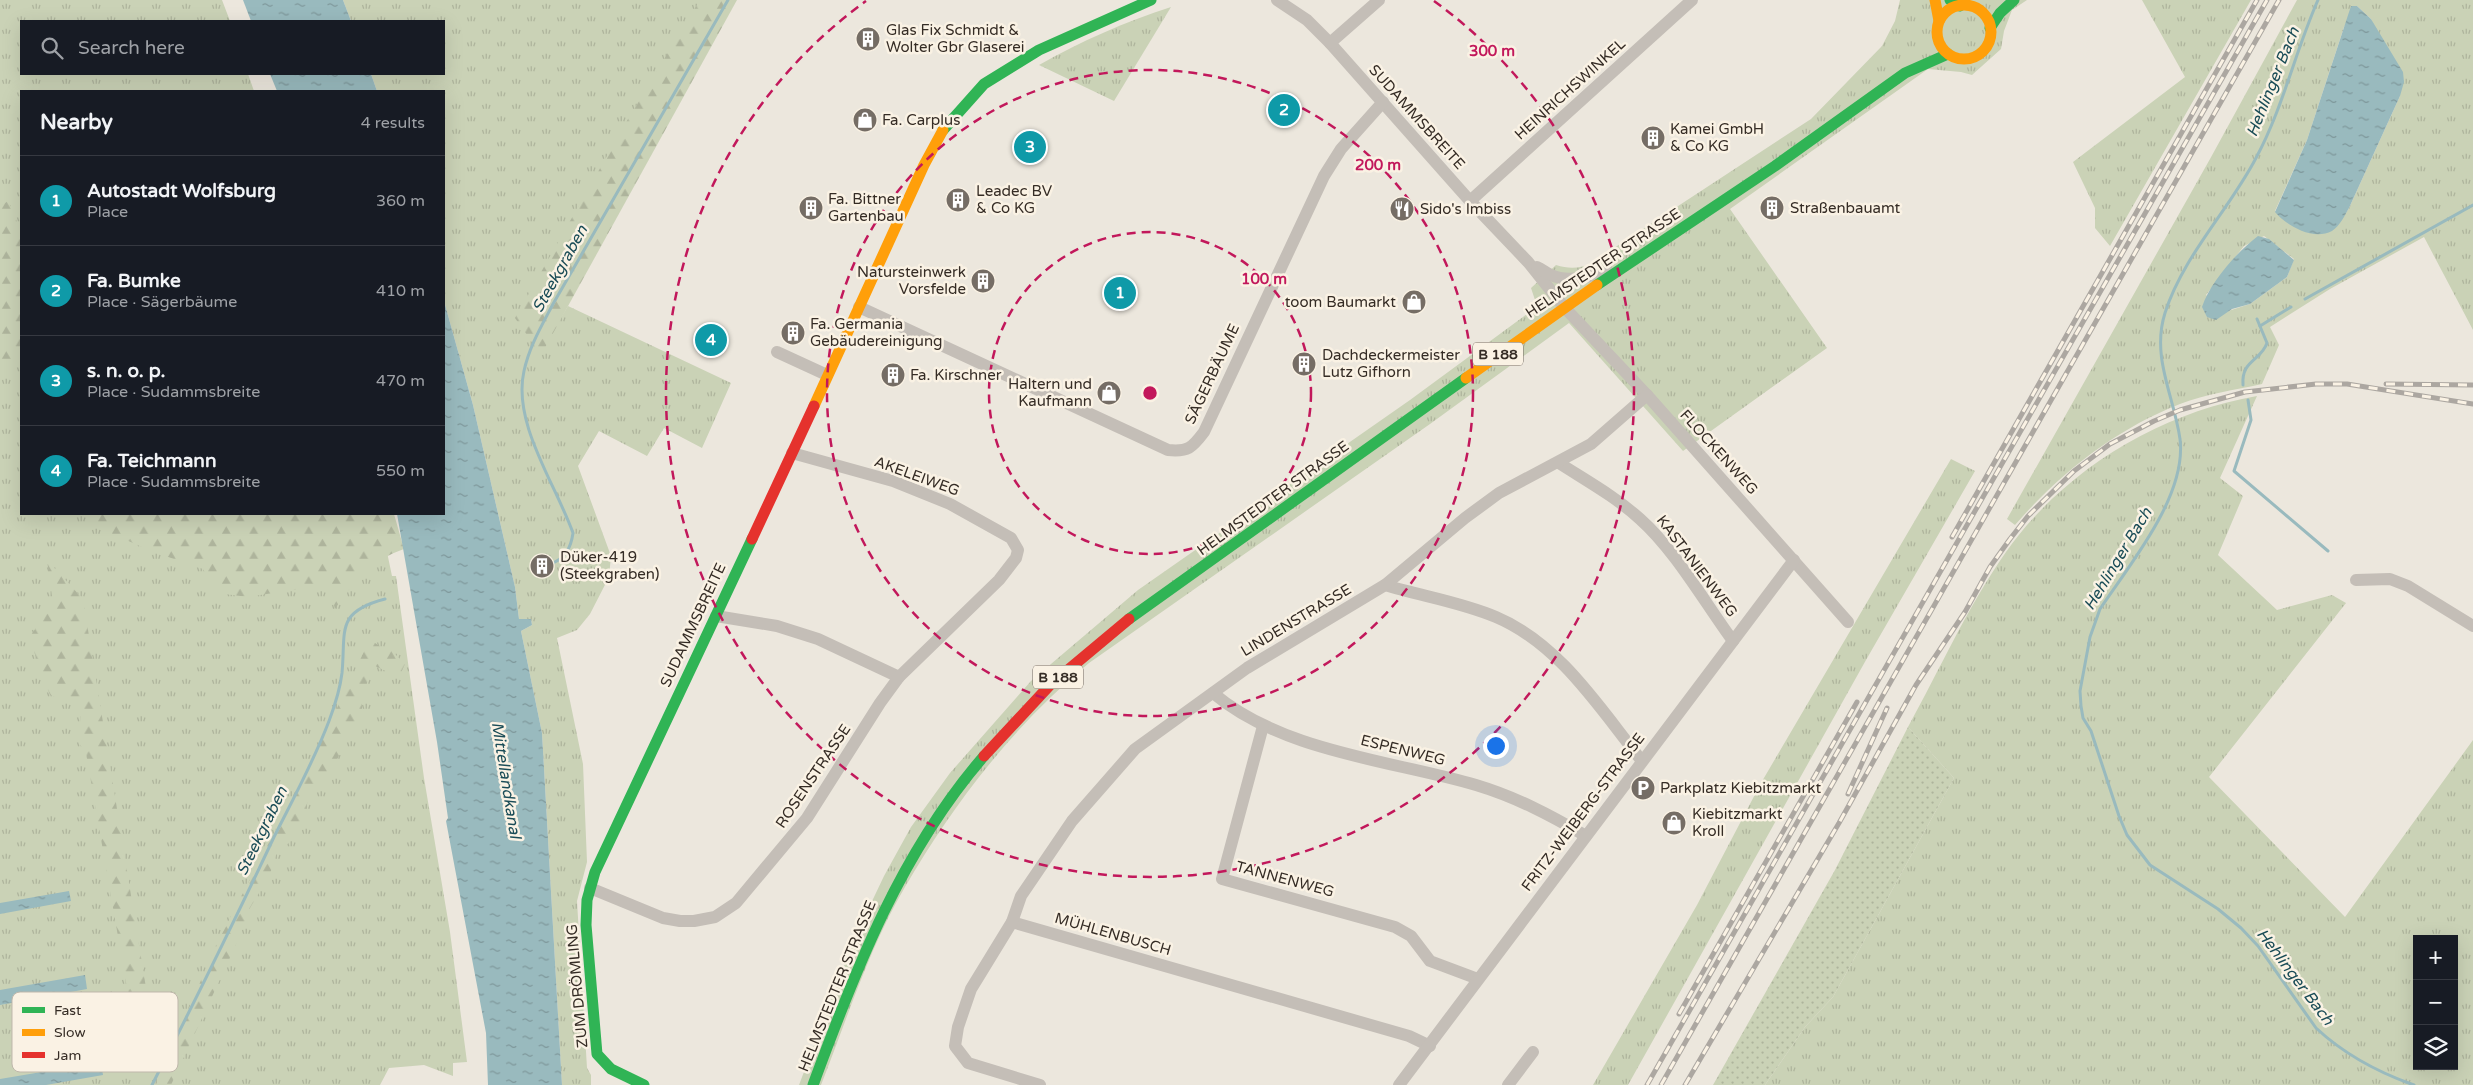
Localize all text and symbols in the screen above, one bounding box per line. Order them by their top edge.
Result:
search box [20,20,445,75]
place label: Glas Fix Schmidt & Wolter Gbr Glaserei [886,21,1025,56]
water label: Hehlinger Bach [2242,23,2304,140]
building icon: Glas Fix Schmidt & Wolter Gbr Glaserei [855,26,881,52]
icon: search [38,34,66,62]
street label: HEINRICHSWINKEL [1511,34,1629,143]
text: Search here [78,37,185,59]
text: 300 m [1469,42,1515,60]
street label: SUDAMMSBREITE [1365,61,1469,173]
pin: 2 [1268,91,1300,129]
shop icon: Fa. Carplus [852,107,878,133]
text: Nearby [40,110,113,135]
place label: Fa. Carplus [882,111,960,129]
text: 4 results [361,113,425,133]
place label: Kamei GmbH & Co KG [1670,120,1764,155]
building icon: Kamei GmbH & Co KG [1640,125,1666,151]
pin: 3 [1014,128,1046,166]
text: 200 m [1355,156,1401,174]
text: Autostadt Wolfsburg [87,180,276,202]
place label: Leadec BV & Co KG [976,182,1053,217]
building icon: Leadec BV & Co KG [945,187,971,213]
place label: Fa. Bittner Gartenbau [828,190,904,225]
text: 1 [51,191,61,211]
text: 360 m [376,191,425,211]
building icon: Fa. Bittner Gartenbau [798,195,824,221]
building icon: Straßenbauamt [1759,195,1785,221]
restaurant icon: Sido's Imbiss [1389,196,1415,222]
place label: Straßenbauamt [1790,199,1901,217]
place label: Sido's Imbiss [1420,200,1511,218]
text: Place [87,202,128,222]
street label: HELMSTEDTER STRASSE [1522,204,1684,322]
water label: Steekgraben [528,221,593,316]
place label: Natursteinwerk Vorsfelde [857,263,966,298]
building icon: Natursteinwerk Vorsfelde [970,268,996,294]
text: Fa. Bumke [87,270,181,292]
text: 100 m [1241,270,1287,288]
pin: 1 [1104,274,1136,312]
text: 2 [51,281,61,301]
text: 410 m [376,281,425,301]
shop icon: toom Baumarkt [1401,289,1427,315]
text: Place · Sägerbäume [87,292,237,312]
place label: toom Baumarkt [1285,293,1396,311]
place label: Fa. Germania Gebäudereinigung [810,315,943,350]
building icon: Fa. Germania Gebäudereinigung [780,320,806,346]
pin: 4 [695,321,727,359]
street label: SÄGERBÄUME [1181,321,1243,427]
road number: B 188 [1473,342,1523,366]
place label: Dachdeckermeister Lutz Gifhorn [1322,346,1460,381]
building icon: Dachdeckermeister Lutz Gifhorn [1291,351,1317,377]
text: s. n. o. p. [87,360,165,382]
building icon: Fa. Kirschner [880,362,906,388]
place label: Fa. Kirschner [910,366,1002,384]
text: 3 [51,371,61,391]
text: 470 m [376,371,425,391]
place label: Haltern und Kaufmann [1008,375,1092,410]
shop icon: Haltern und Kaufmann [1096,380,1122,406]
text: Place · Sudammsbreite [87,382,260,402]
centre of rings [1141,384,1159,402]
street label: FLOCKENWEG [1676,406,1762,498]
street label: HELMSTEDTER STRASSE [1194,437,1352,559]
text: Fa. Teichmann [87,450,216,472]
street label: AKELEIWEG [872,452,962,500]
text: 4 [51,461,61,481]
text: 550 m [376,461,425,481]
text: Place · Sudammsbreite [87,472,260,492]
water label: Hehlinger Bach [2080,503,2157,614]
street label: KASTANIENWEG [1653,511,1741,621]
place label: Düker-419 (Steekgraben) [560,548,659,583]
building icon: Düker-419 (Steekgraben) [529,553,555,579]
street label: SUDAMMSBREITE [656,560,730,690]
street label: LINDENSTRASSE [1238,580,1354,660]
road number: B 188 [1033,666,1083,689]
water label: Mittellandkanal [487,720,525,842]
street label: ROSENSTRASSE [772,721,854,831]
street label: FRITZ-WEIBERG-STRASSE [1518,729,1648,895]
street label: ESPENWEG [1359,731,1447,769]
your location [1483,733,1509,759]
parking icon: Parkplatz Kiebitzmarkt [1630,775,1656,801]
place label: Parkplatz Kiebitzmarkt [1660,779,1821,797]
water label: Steekgraben [232,782,293,879]
place label: Kiebitzmarkt Kroll [1692,805,1783,840]
shop icon: Kiebitzmarkt Kroll [1661,810,1687,836]
street label: TANNENWEG [1234,857,1336,901]
street label: HELMSTEDTER STRASSE [794,898,880,1074]
street label: MÜHLENBUSCH [1053,909,1173,959]
street label: ZUM DRÖMLING [563,923,591,1049]
water label: Hehlinger Bach [2252,925,2339,1030]
map controls [2413,935,2458,1070]
button: + [2413,935,2458,980]
button: − [2413,980,2458,1025]
legend [12,992,178,1072]
text: Fast [54,1002,82,1019]
text: Slow [54,1024,86,1041]
button: layers [2413,1025,2458,1070]
text: Jam [54,1047,81,1064]

